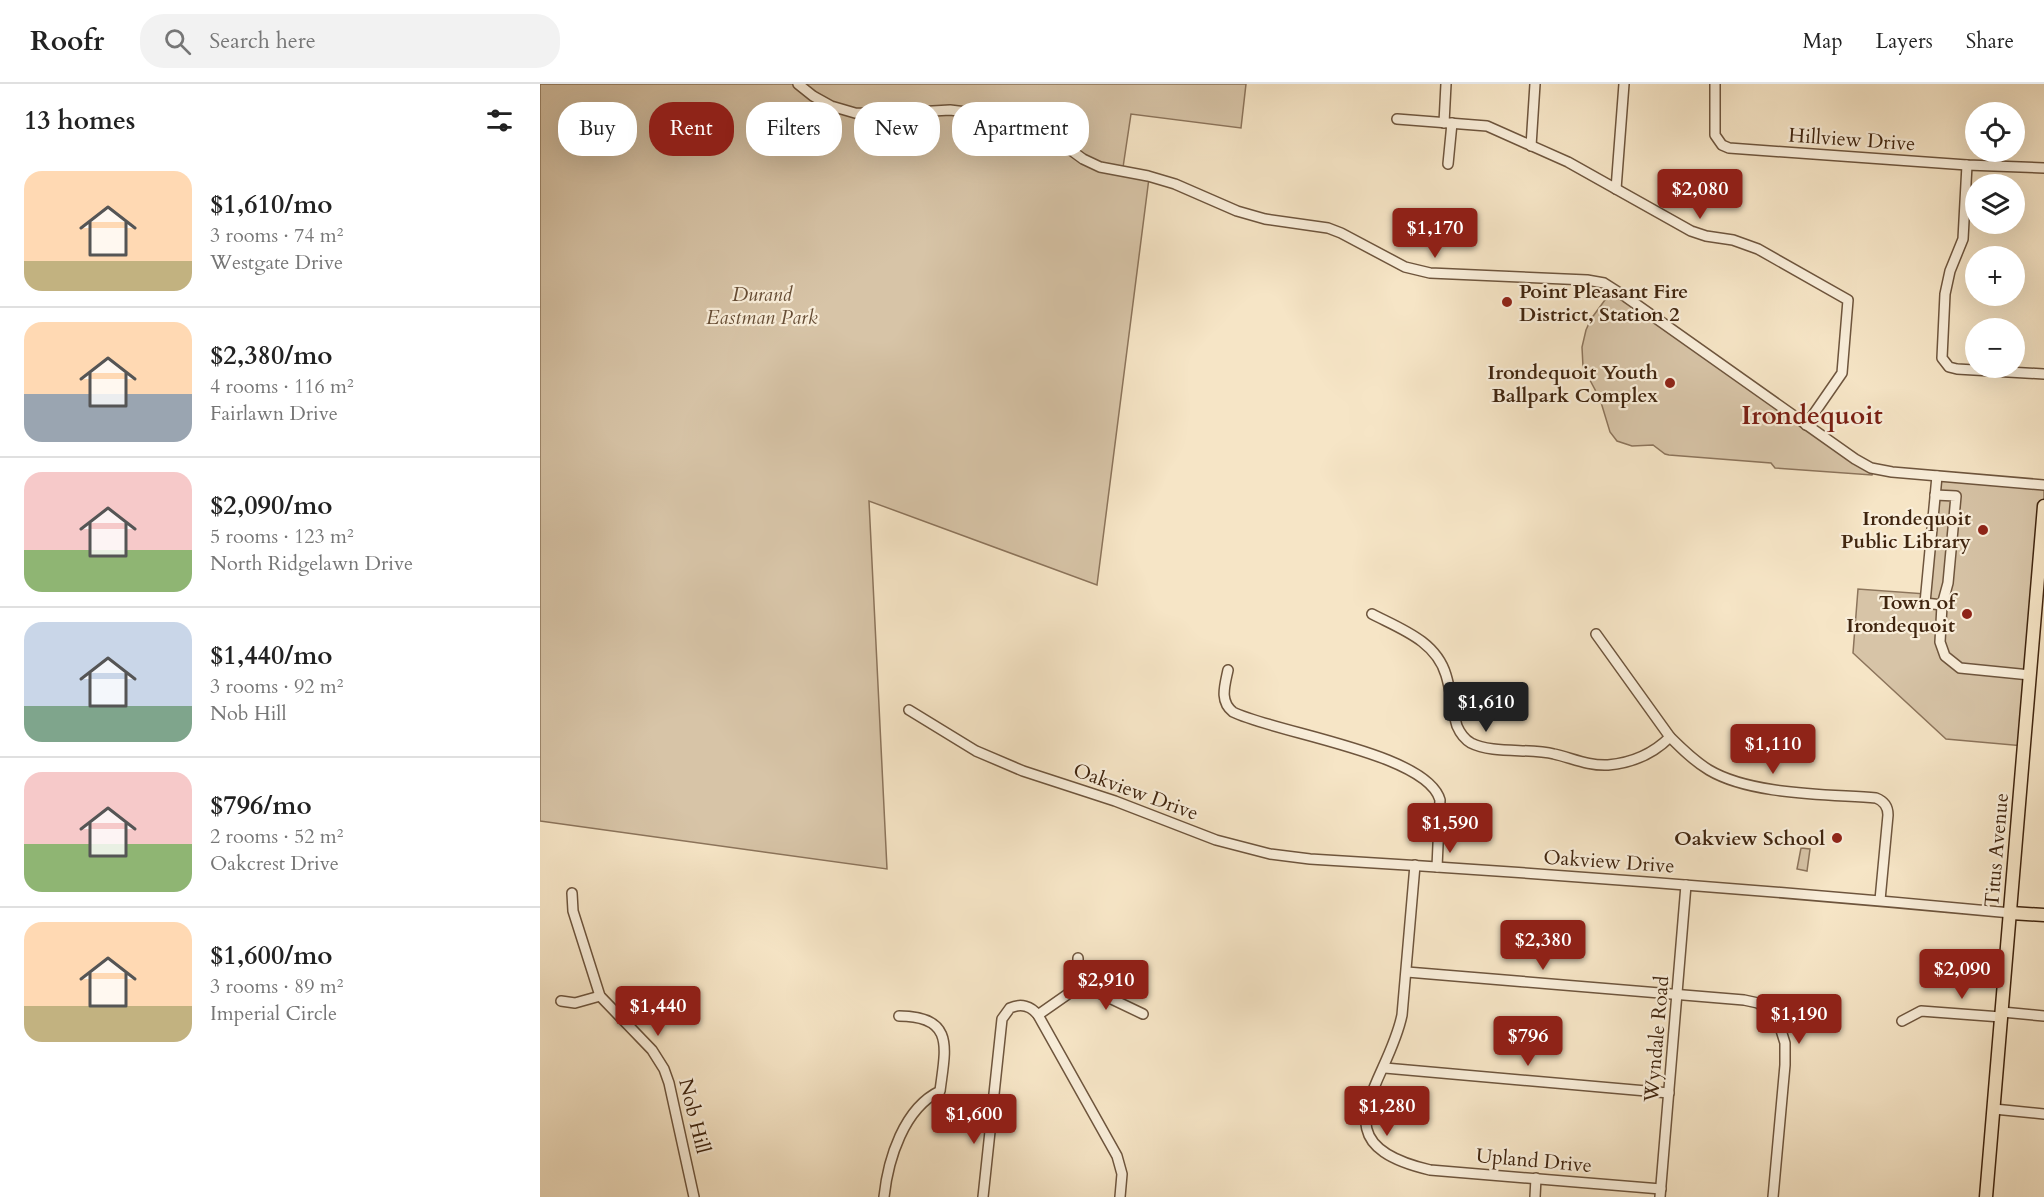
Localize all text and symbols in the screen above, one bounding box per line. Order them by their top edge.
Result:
search box [140,14,560,68]
text: Roofr [30,22,104,60]
icon: search [161,25,194,58]
text: Search here [209,26,316,56]
text: Map [1803,27,1843,56]
text: Layers [1876,27,1933,56]
text: Share [1966,27,2014,56]
chip: Buy [558,102,637,156]
chip: Rent [649,102,734,156]
chip: Filters [746,102,842,156]
chip: New [854,102,940,156]
chip: Apartment [952,102,1089,156]
map controls [1965,102,2025,378]
button: locate [1965,102,2025,162]
text: 13 homes [24,103,135,138]
icon: filters [483,104,516,137]
street label: Hillview Drive [1788,122,1916,157]
pin: $2,080 [1651,169,1749,220]
button: layers [1965,174,2025,234]
text: $2,080 [1671,175,1729,202]
text: $1,610/mo [210,187,333,222]
icon: home [72,195,144,267]
pin: $1,170 [1386,208,1484,259]
text: $1,170 [1406,214,1464,241]
text: 3 rooms · 74 m² [210,222,343,249]
button: + [1965,246,2025,306]
text: Westgate Drive [210,249,343,276]
place label: Point Pleasant Fire District, Station 2 [1519,278,1688,328]
park label: Durand Eastman Park [706,281,818,331]
marker: Point Pleasant Fire District, Station 2 [1500,295,1514,309]
button: − [1965,318,2025,378]
text: $2,380/mo [210,338,333,373]
icon: home [72,346,144,418]
place label: Irondequoit Youth Ballpark Complex [1488,359,1659,409]
text: 4 rooms · 116 m² [210,373,354,400]
marker: Irondequoit Youth Ballpark Complex [1663,376,1677,390]
district label: Irondequoit [1741,398,1883,433]
text: Fairlawn Drive [210,400,338,427]
text: $2,090/mo [210,488,333,523]
icon: home [72,496,144,568]
place label: Irondequoit Public Library [1841,505,1972,555]
text: 5 rooms · 123 m² [210,523,354,550]
marker: Irondequoit Public Library [1976,523,1990,537]
text: North Ridgelawn Drive [210,550,413,577]
place label: Town of Irondequoit [1846,589,1958,639]
marker: Town of Irondequoit [1960,607,1974,621]
text: $1,440/mo [210,638,333,673]
icon: home [72,646,144,718]
text: 3 rooms · 92 m² [210,673,343,700]
pin: $1,610 [1437,682,1535,733]
text: $1,610 [1457,688,1515,715]
text: Nob Hill [210,700,287,727]
pin: $1,110 [1724,724,1822,775]
text: $1,110 [1744,730,1802,757]
street label: Oakview Drive [1070,756,1202,827]
text: $796/mo [210,788,312,823]
street label: Titus Avenue [1978,792,2015,908]
icon: home [72,796,144,868]
pin: $1,590 [1401,803,1499,854]
text: $1,590 [1421,809,1479,836]
text: 2 rooms · 52 m² [210,823,343,850]
place label: Oakview School [1674,825,1825,852]
marker: Oakview School [1830,831,1844,845]
street label: Oakview Drive [1543,843,1675,880]
text: Oakcrest Drive [210,850,339,877]
pin: $2,380 [1494,920,1592,971]
text: $2,380 [1514,926,1572,953]
text: $1,600/mo [210,938,333,973]
icon: home [72,946,144,1018]
pin: $2,090 [1913,949,2011,1000]
text: $2,090 [1933,955,1991,982]
pin: $2,910 [1057,960,1155,1011]
text: $2,910 [1077,966,1135,993]
text: 3 rooms · 89 m² [210,973,343,1000]
street label: Wyndale Road [1637,974,1676,1104]
pin: $1,440 [609,986,707,1037]
text: $1,440 [629,992,687,1019]
pin: $1,190 [1750,994,1848,1045]
text: Imperial Circle [210,1000,337,1027]
text: $1,190 [1770,1000,1828,1027]
pin: $796 [1492,1016,1564,1067]
text: $796 [1508,1022,1548,1049]
street label: Nob Hill [672,1076,717,1157]
pin: $1,280 [1338,1086,1436,1137]
text: $1,280 [1358,1092,1416,1119]
pin: $1,600 [925,1094,1023,1145]
text: $1,600 [945,1100,1003,1127]
street label: Upland Drive [1475,1142,1593,1179]

